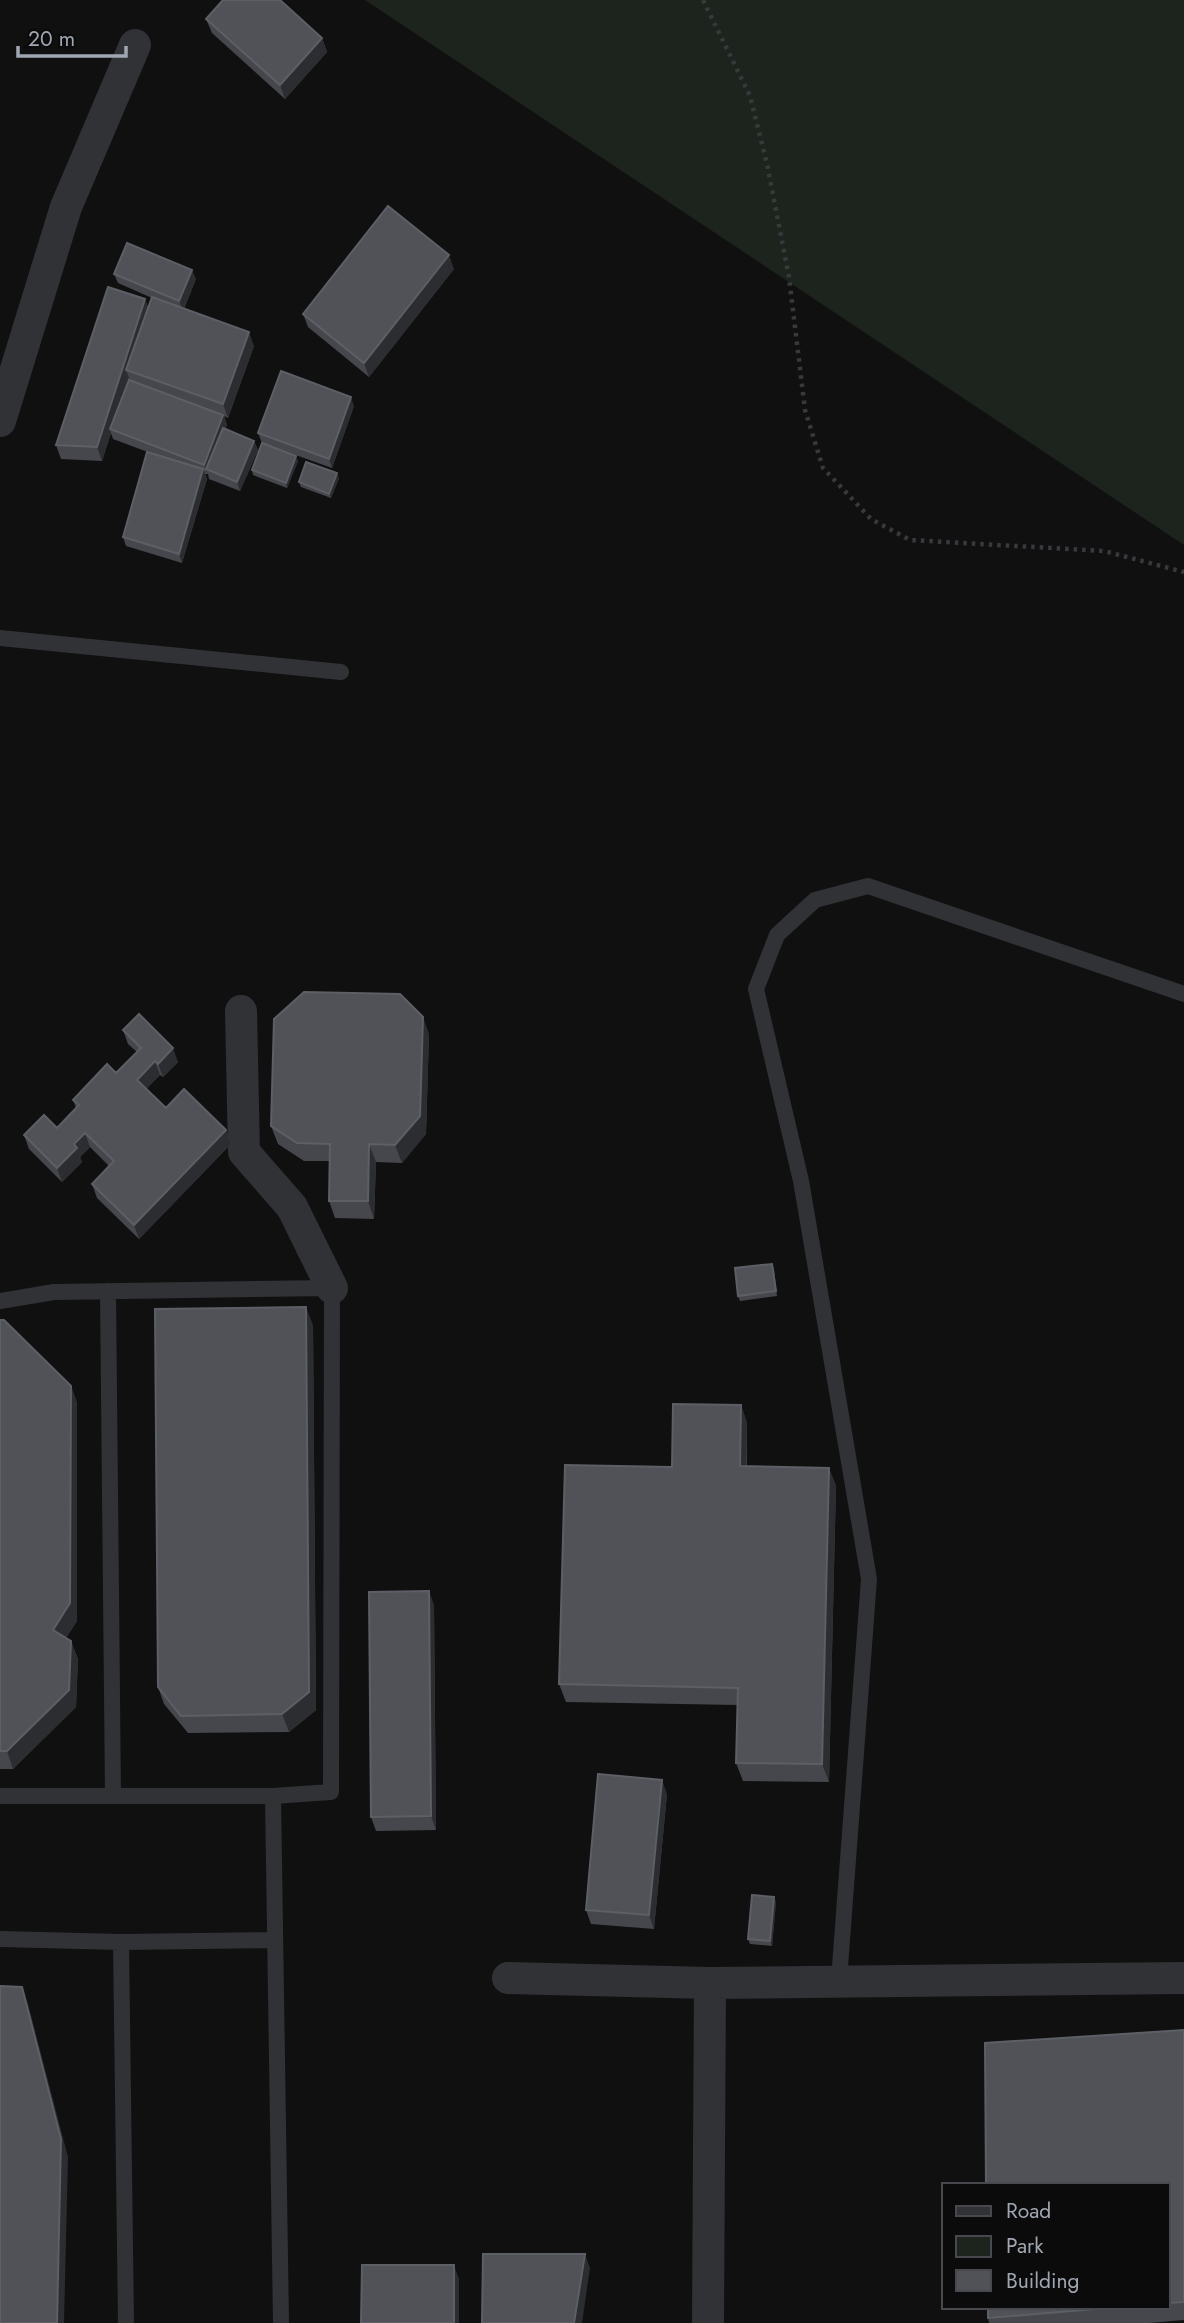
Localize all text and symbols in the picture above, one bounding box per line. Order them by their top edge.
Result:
scale bar [18,14,126,58]
text: 20 m [28,24,75,54]
legend [942,2183,1170,2309]
text: Road [1006,2196,1051,2226]
text: Park [1006,2231,1044,2261]
text: Building [1006,2266,1079,2296]

